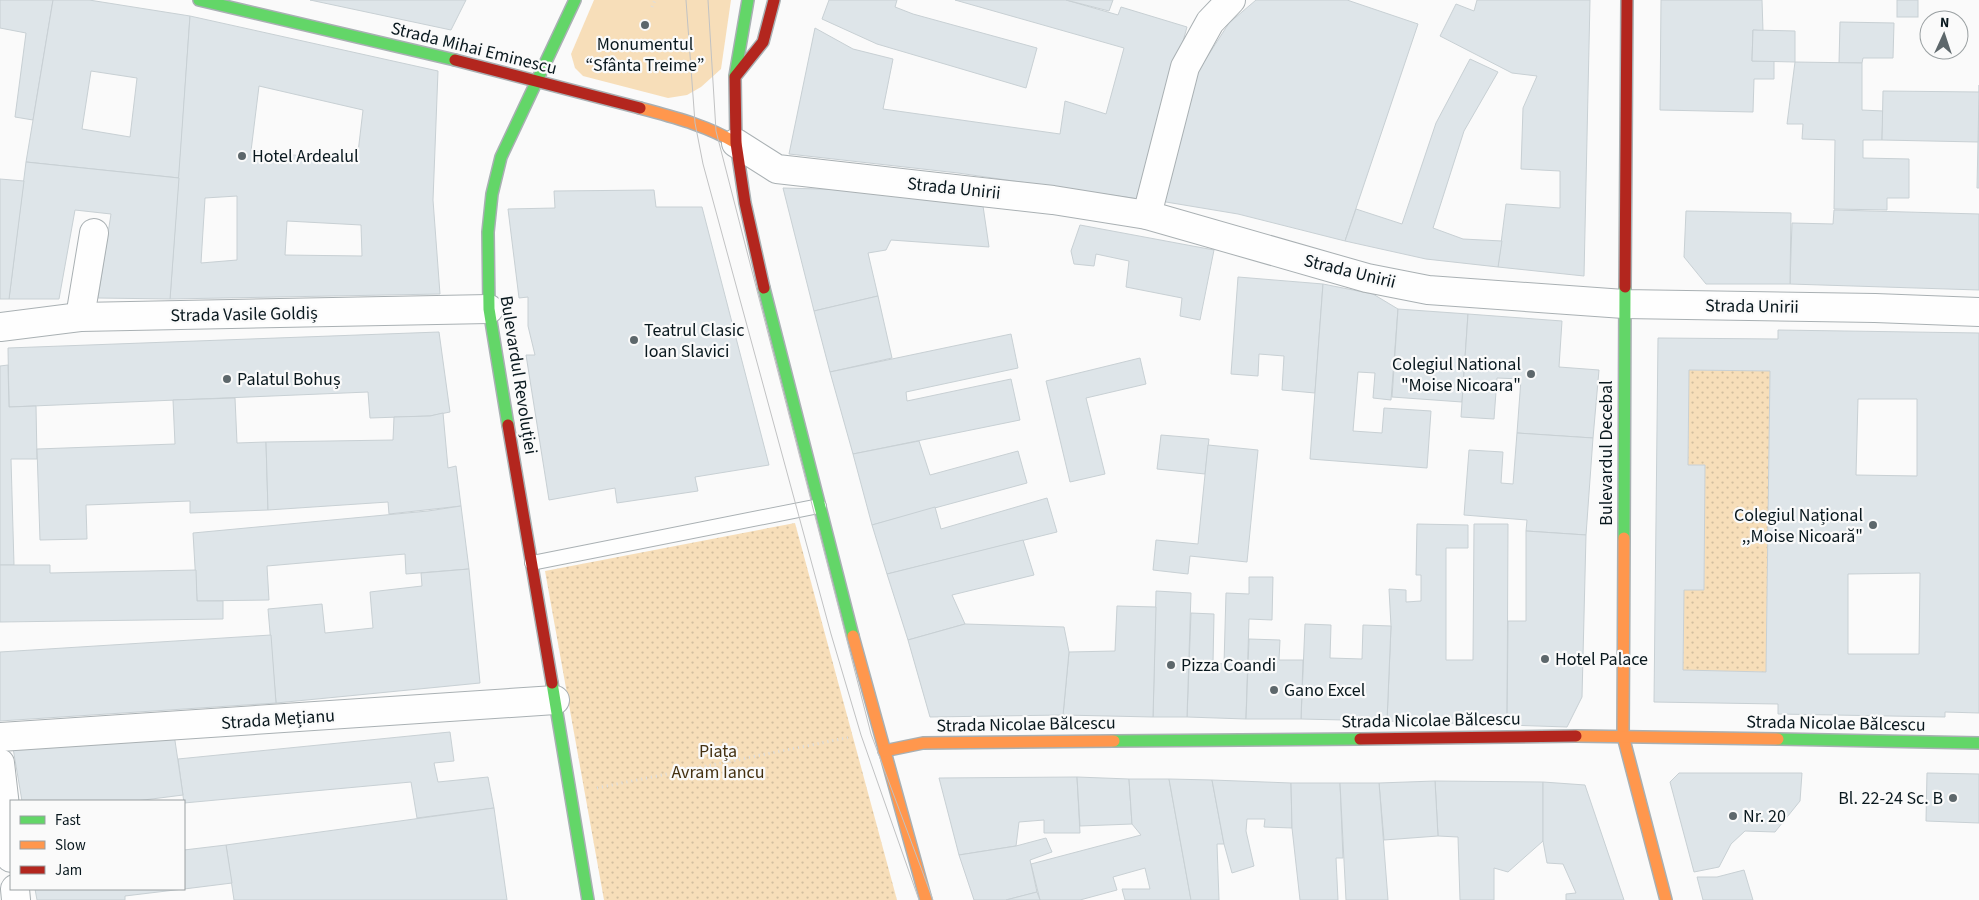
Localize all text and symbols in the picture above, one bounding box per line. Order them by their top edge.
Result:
north arrow [1919,10,1969,60]
text: N [1939,13,1950,33]
street label: Strada Mihai Eminescu [388,16,560,81]
marker: Monumentul “Sfânta Treime” [639,19,651,31]
place label: Monumentul “Sfânta Treime” [586,32,704,78]
place label: Hotel Ardealul [252,144,359,169]
marker: Hotel Ardealul [236,150,248,162]
street label: Strada Unirii [906,171,1002,206]
street label: Strada Unirii [1301,248,1398,295]
street label: Strada Unirii [1705,293,1799,320]
street label: Bulevardul Revoluției [494,294,543,456]
street label: Strada Vasile Goldiș [170,301,318,328]
place label: Teatrul Clasic Ioan Slavici [644,318,744,364]
marker: Teatrul Clasic Ioan Slavici [628,334,640,346]
place label: Colegiul National "Moise Nicoara" [1392,352,1521,398]
place label: Palatul Bohuș [237,367,340,392]
marker: Colegiul National "Moise Nicoara" [1525,368,1537,380]
marker: Palatul Bohuș [221,373,233,385]
street label: Bulevardul Decebal [1594,380,1619,526]
place label: Colegiul Național ,,Moise Nicoară" [1734,503,1863,549]
marker: Colegiul Național ,,Moise Nicoară" [1867,519,1879,531]
place label: Hotel Palace [1555,647,1648,672]
place label: Pizza Coandi [1181,653,1276,678]
marker: Hotel Palace [1539,653,1551,665]
marker: Pizza Coandi [1165,659,1177,671]
place label: Gano Excel [1284,678,1365,703]
marker: Gano Excel [1268,684,1280,696]
street label: Strada Mețianu [220,703,336,736]
street label: Strada Nicolae Bălcescu [1341,706,1521,735]
street label: Strada Nicolae Bălcescu [1746,709,1926,738]
street label: Strada Nicolae Bălcescu [936,710,1116,739]
park label: Piața Avram Iancu [671,739,765,785]
place label: Bl. 22-24 Sc. B [1838,786,1943,811]
marker: Bl. 22-24 Sc. B [1947,792,1959,804]
legend [10,800,185,890]
place label: Nr. 20 [1743,804,1786,829]
text: Fast [55,810,81,831]
marker: Nr. 20 [1727,810,1739,822]
text: Slow [55,835,86,856]
text: Jam [55,860,82,881]

